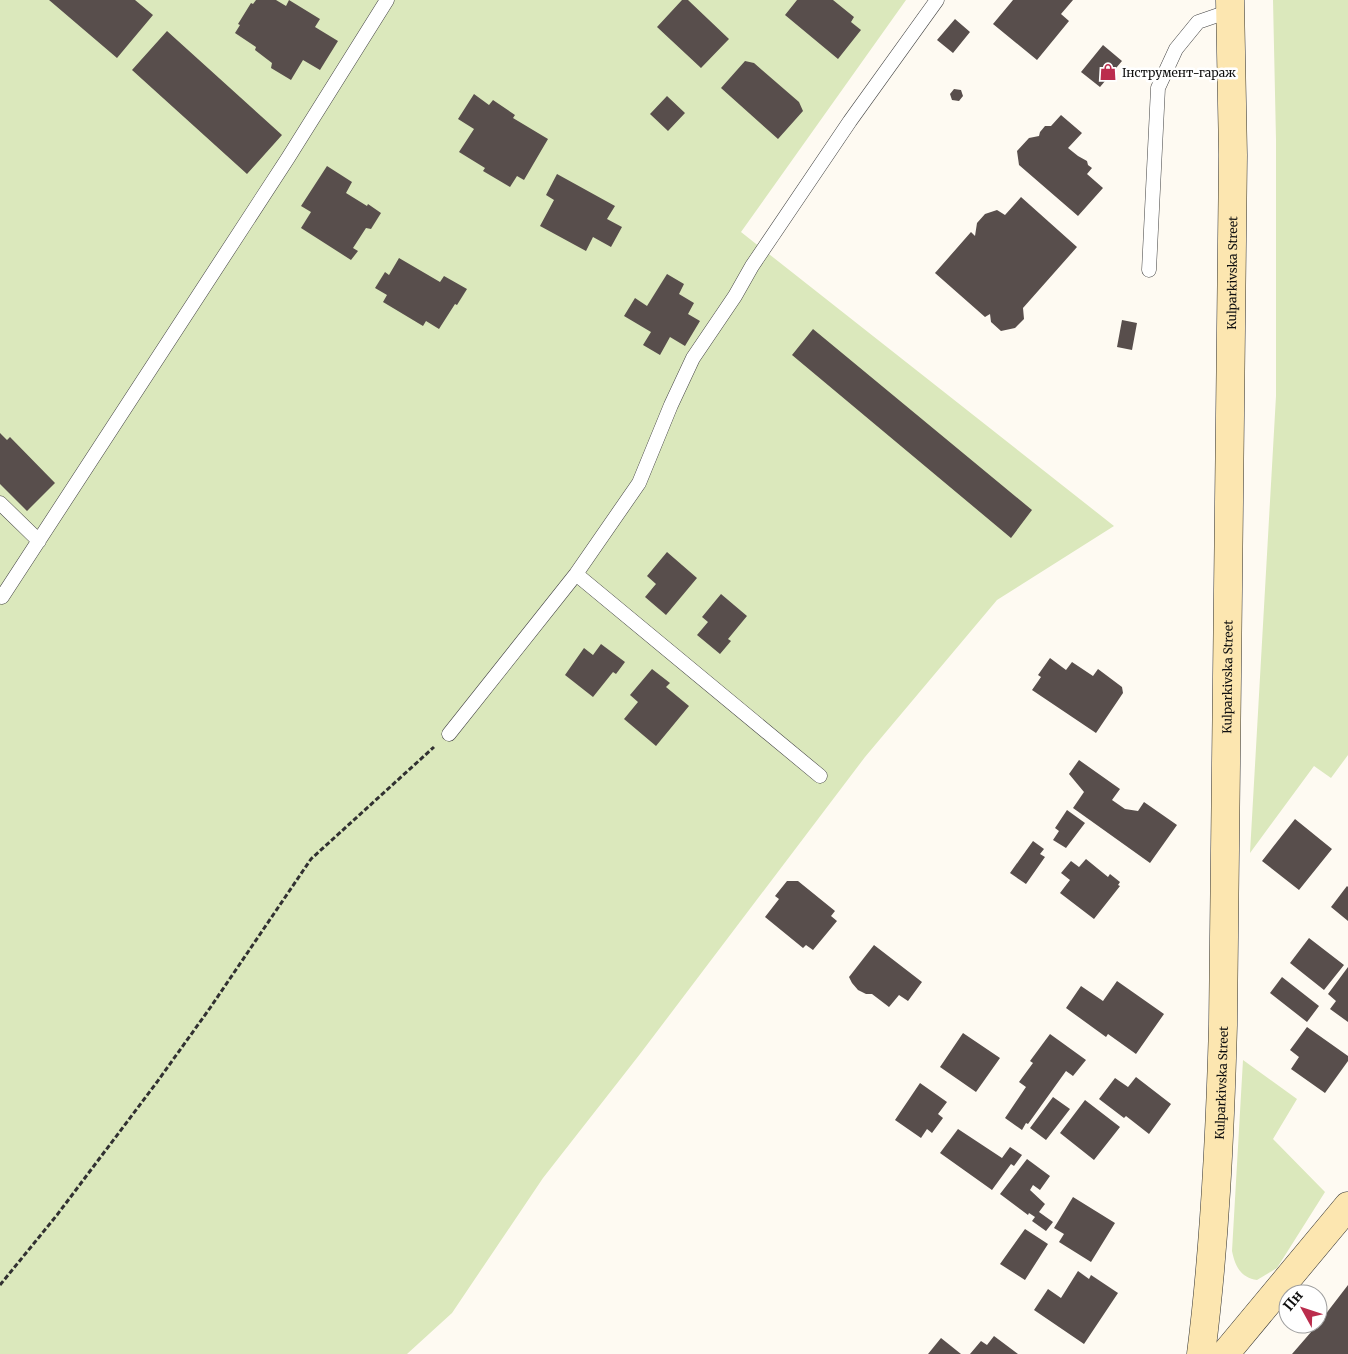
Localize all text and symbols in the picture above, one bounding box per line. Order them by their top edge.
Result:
shop icon: Інструмент-гараж [1098,62,1118,82]
place label: Інструмент-гараж [1122,65,1236,80]
street label: Kulparkivska Street [1223,216,1240,330]
street label: Kulparkivska Street [1219,620,1235,734]
street label: Kulparkivska Street [1211,1026,1230,1140]
north arrow [1278,1284,1328,1334]
text: Пн [1279,1287,1307,1314]

